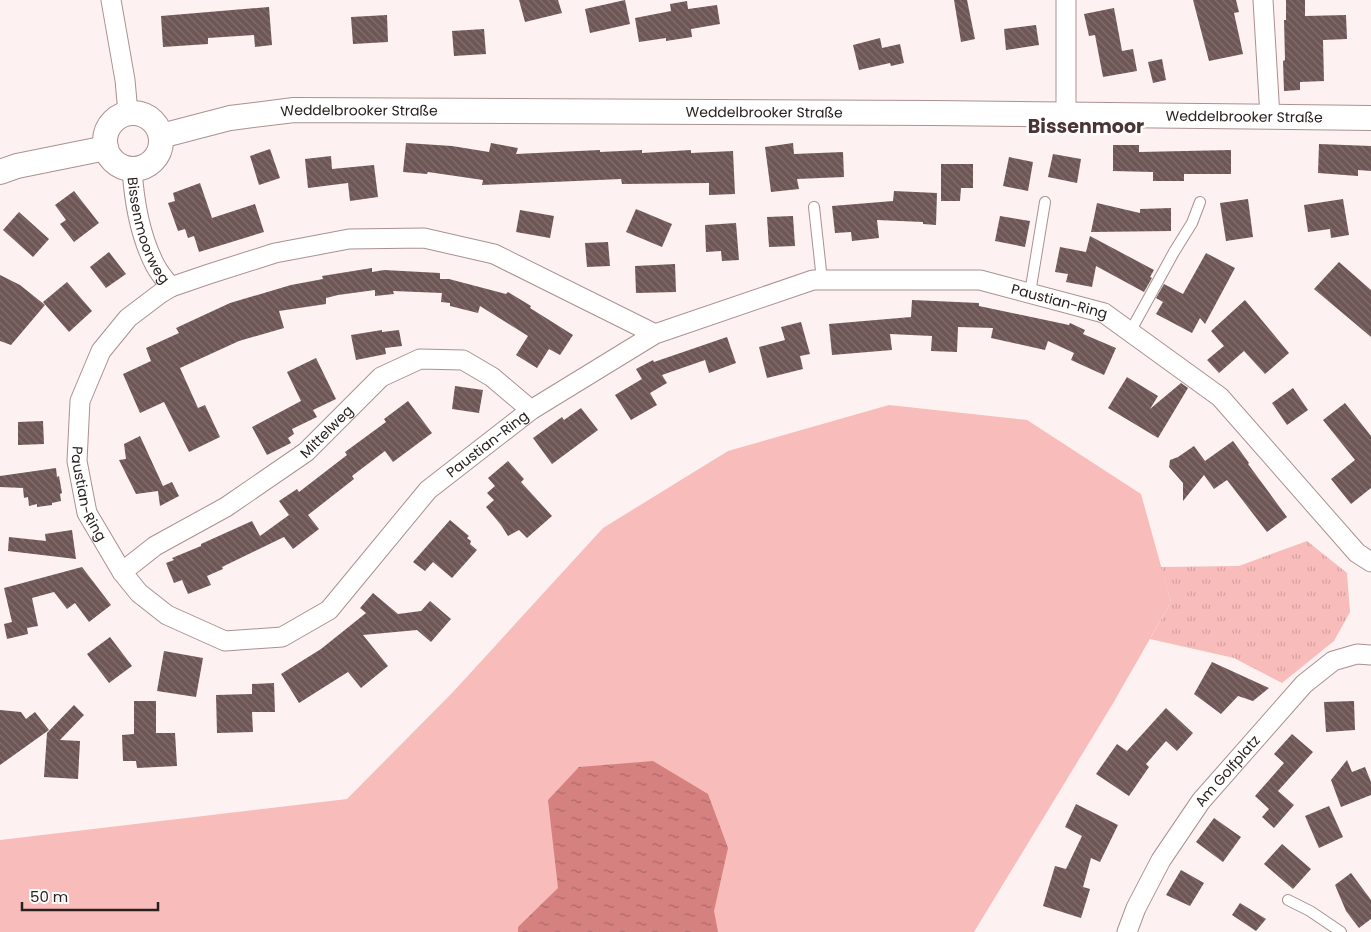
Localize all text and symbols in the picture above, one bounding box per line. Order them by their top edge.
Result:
street label: Weddelbrooker Straße [279,100,438,122]
street label: Weddelbrooker Straße [686,102,843,123]
street label: Weddelbrooker Straße [1165,106,1323,127]
district label: Bissenmoor [1028,113,1144,140]
street label: Bissenmoorweg [123,176,174,288]
street label: Paustian-Ring [1009,279,1110,324]
street label: Mittelweg [295,401,357,463]
street label: Paustian-Ring [442,406,532,482]
street label: Paustian-Ring [67,446,112,545]
street label: Am Golfplatz [1190,731,1264,811]
scale bar [22,880,159,912]
text: 50 m [30,886,68,907]

